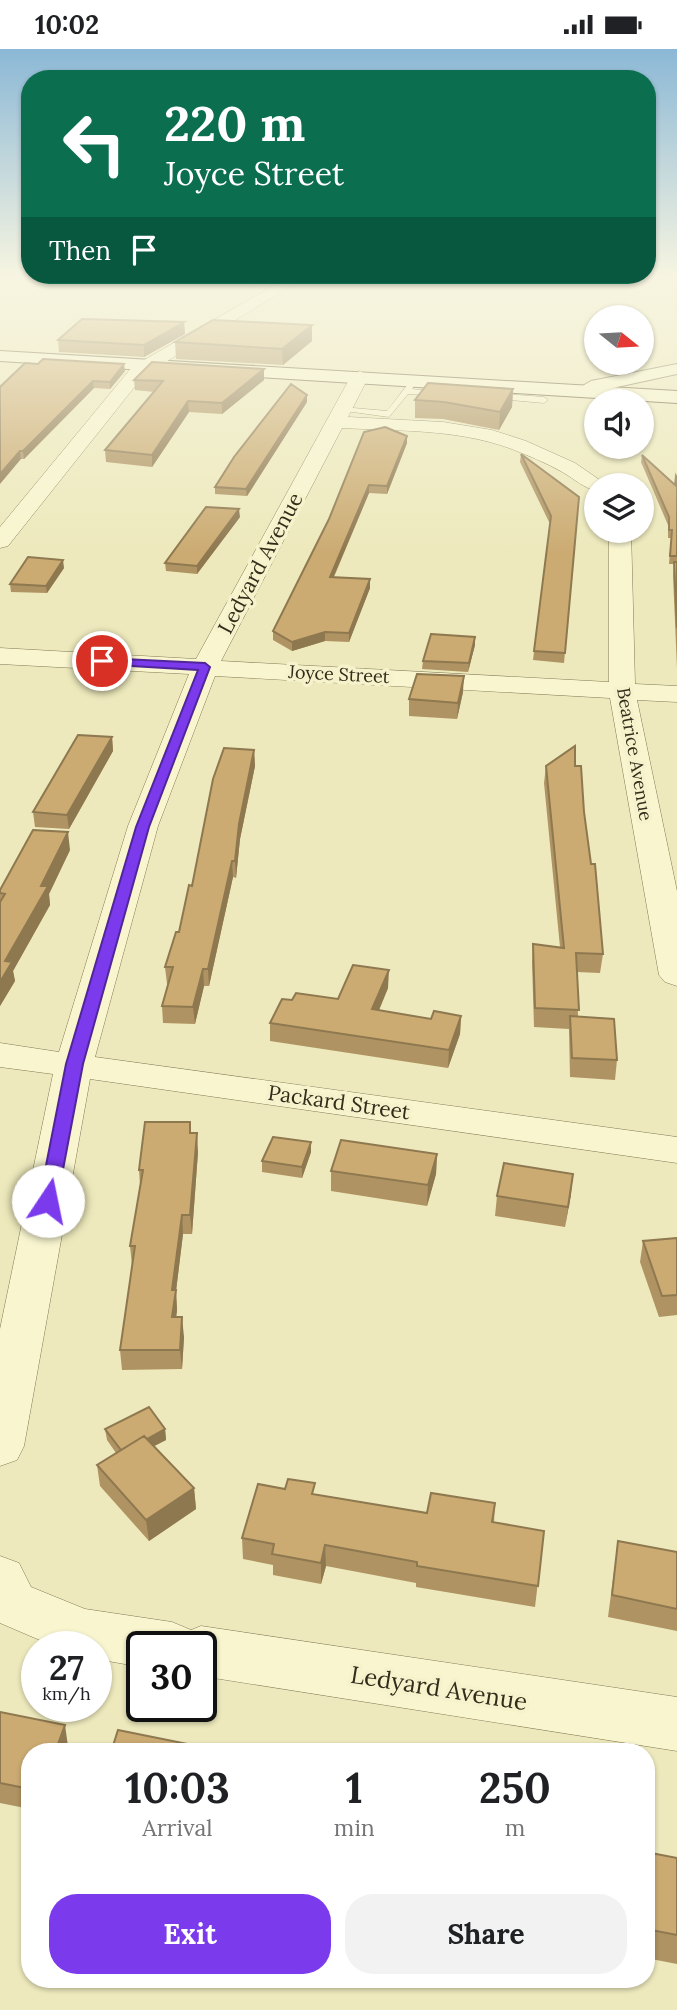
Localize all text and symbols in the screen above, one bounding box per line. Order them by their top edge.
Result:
text: 10:02 [35,8,99,41]
text: 220 m [164,92,305,154]
icon: left [49,98,140,189]
text: Joyce Street [164,153,344,194]
icon: arrive [125,231,163,269]
text: Then [49,234,111,267]
north arrow [584,305,654,375]
map controls [584,305,654,543]
button: sound [584,389,654,459]
button: layers [584,473,654,543]
street label: Ledyard Avenue [211,488,309,638]
pin [72,631,132,691]
icon: arrive [83,642,121,680]
street label: Joyce Street [287,660,390,688]
street label: Beatrice Avenue [612,686,658,823]
street label: Packard Street [266,1079,413,1125]
position arrow [11,1164,85,1238]
speed limit sign: 30 [126,1631,217,1722]
text: 27 [49,1645,84,1690]
street label: Ledyard Avenue [348,1659,530,1717]
text: km/h [42,1682,91,1705]
text: 10:03 [125,1761,230,1815]
text: 1 [346,1761,363,1815]
text: 250 [479,1761,551,1815]
text: Arrival [142,1813,213,1842]
text: min [334,1813,375,1842]
text: m [505,1813,525,1842]
button: Exit [49,1894,331,1974]
button: Share [345,1894,627,1974]

